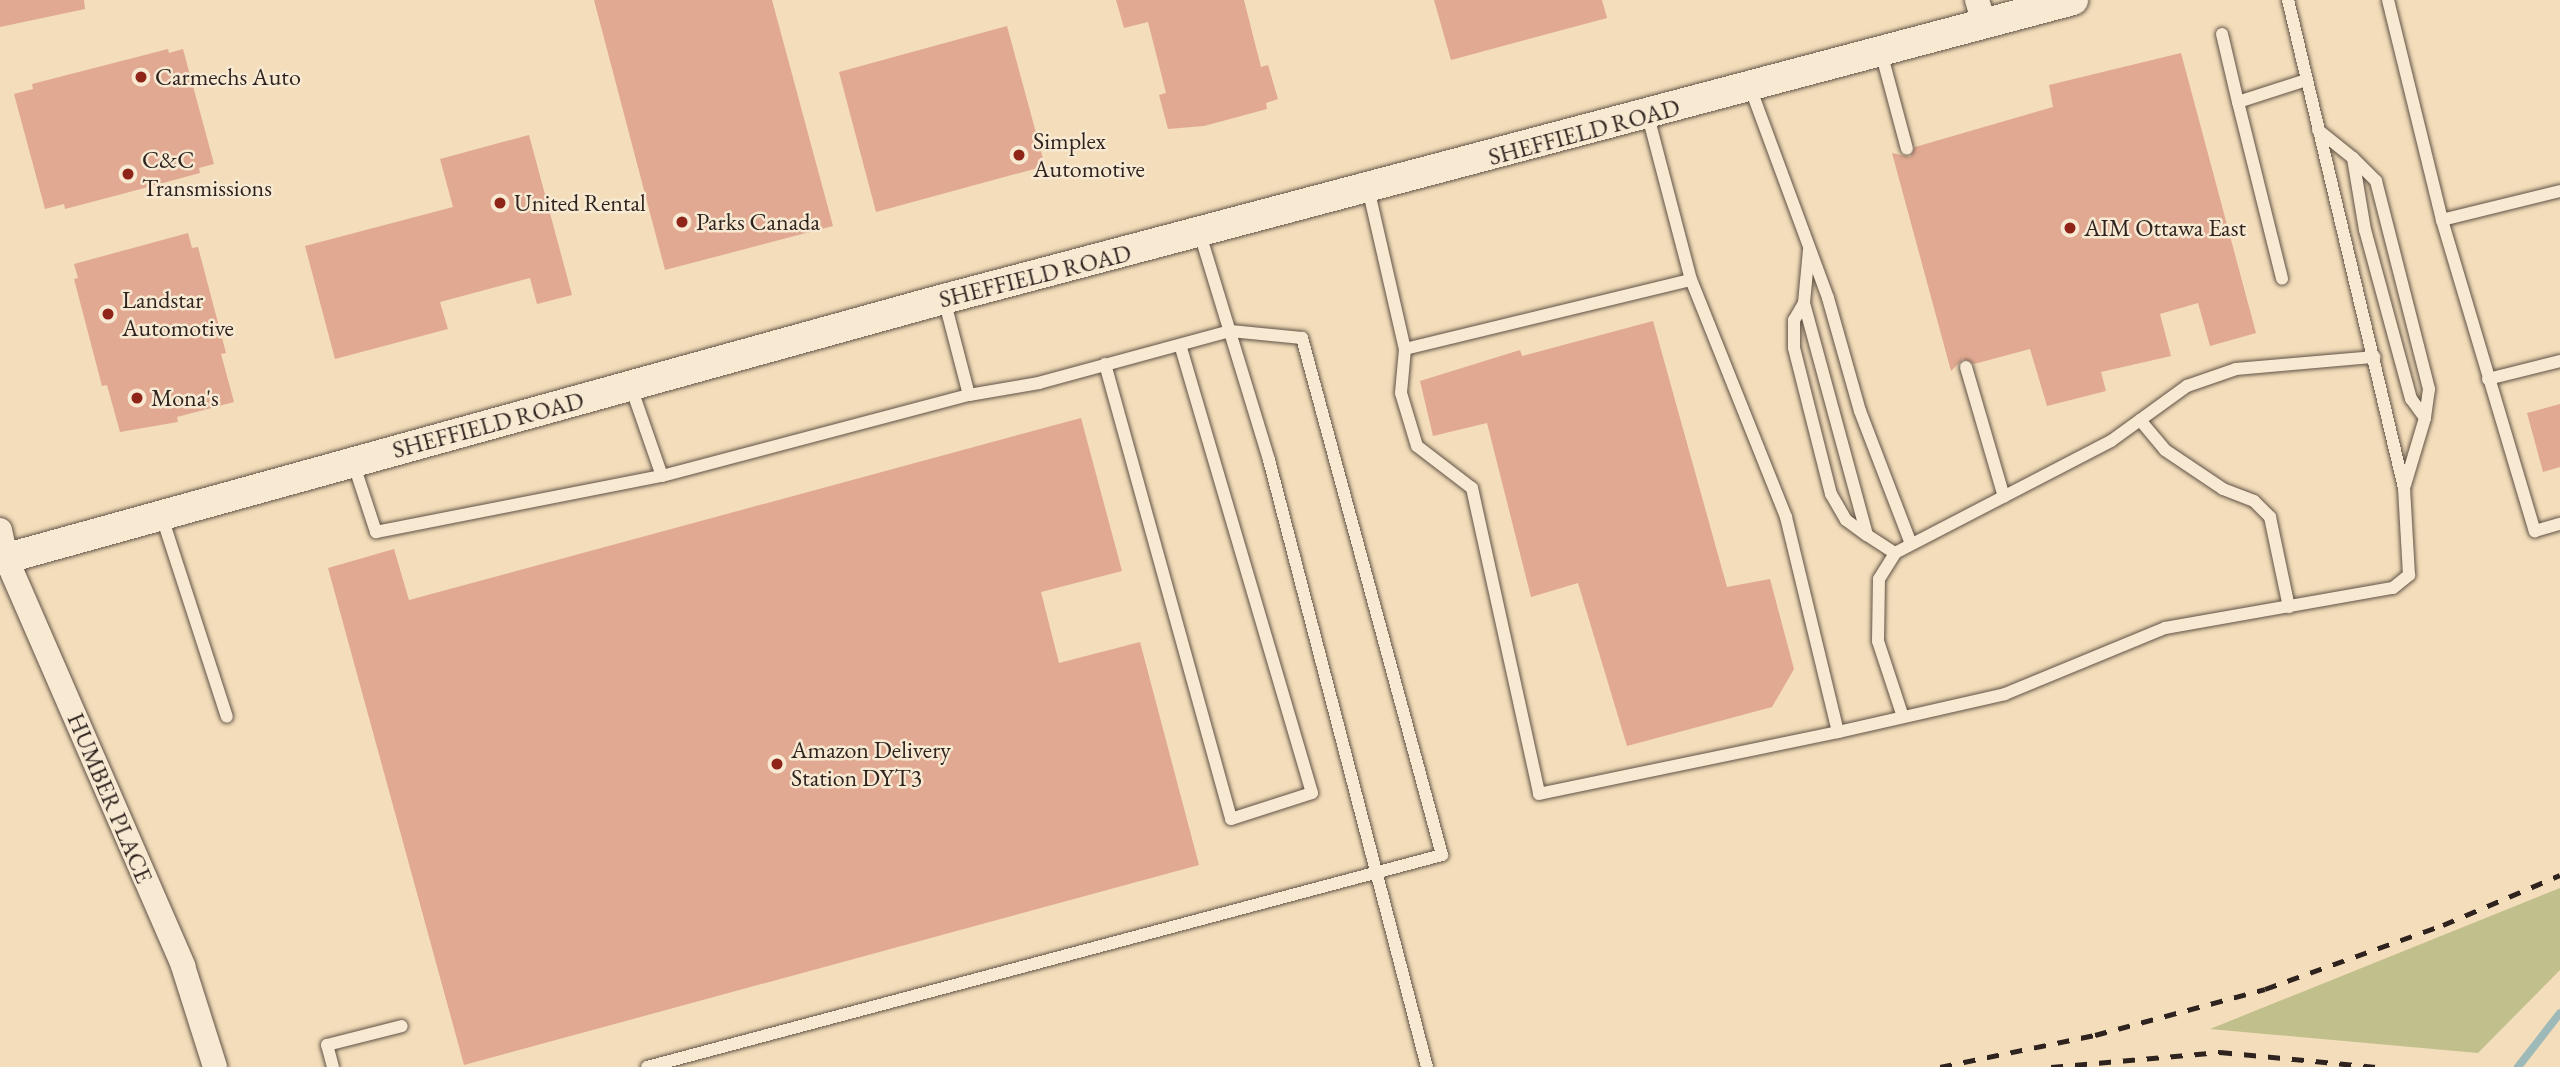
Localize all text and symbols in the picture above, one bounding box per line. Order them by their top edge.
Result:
place label: Carmechs Auto [155,63,301,91]
marker: Carmechs Auto [133,69,149,85]
street label: SHEFFIELD ROAD [1485,93,1683,171]
place label: Simplex Automotive [1033,127,1145,183]
place label: C&C Transmissions [142,146,272,202]
marker: Simplex Automotive [1011,147,1027,163]
marker: C&C Transmissions [120,166,136,182]
place label: United Rental [514,189,646,217]
marker: United Rental [492,195,508,211]
place label: Parks Canada [696,208,820,236]
marker: Parks Canada [674,214,690,230]
place label: AIM Ottawa East [2084,214,2246,242]
marker: AIM Ottawa East [2062,220,2078,236]
street label: SHEFFIELD ROAD [936,238,1134,314]
place label: Landstar Automotive [122,286,234,342]
marker: Landstar Automotive [100,306,116,322]
place label: Mona's [151,384,219,412]
street label: SHEFFIELD ROAD [389,386,587,464]
marker: Mona's [129,390,145,406]
street label: HUMBER PLACE [61,709,159,887]
place label: Amazon Delivery Station DYT3 [791,736,951,792]
marker: Amazon Delivery Station DYT3 [769,756,785,772]

